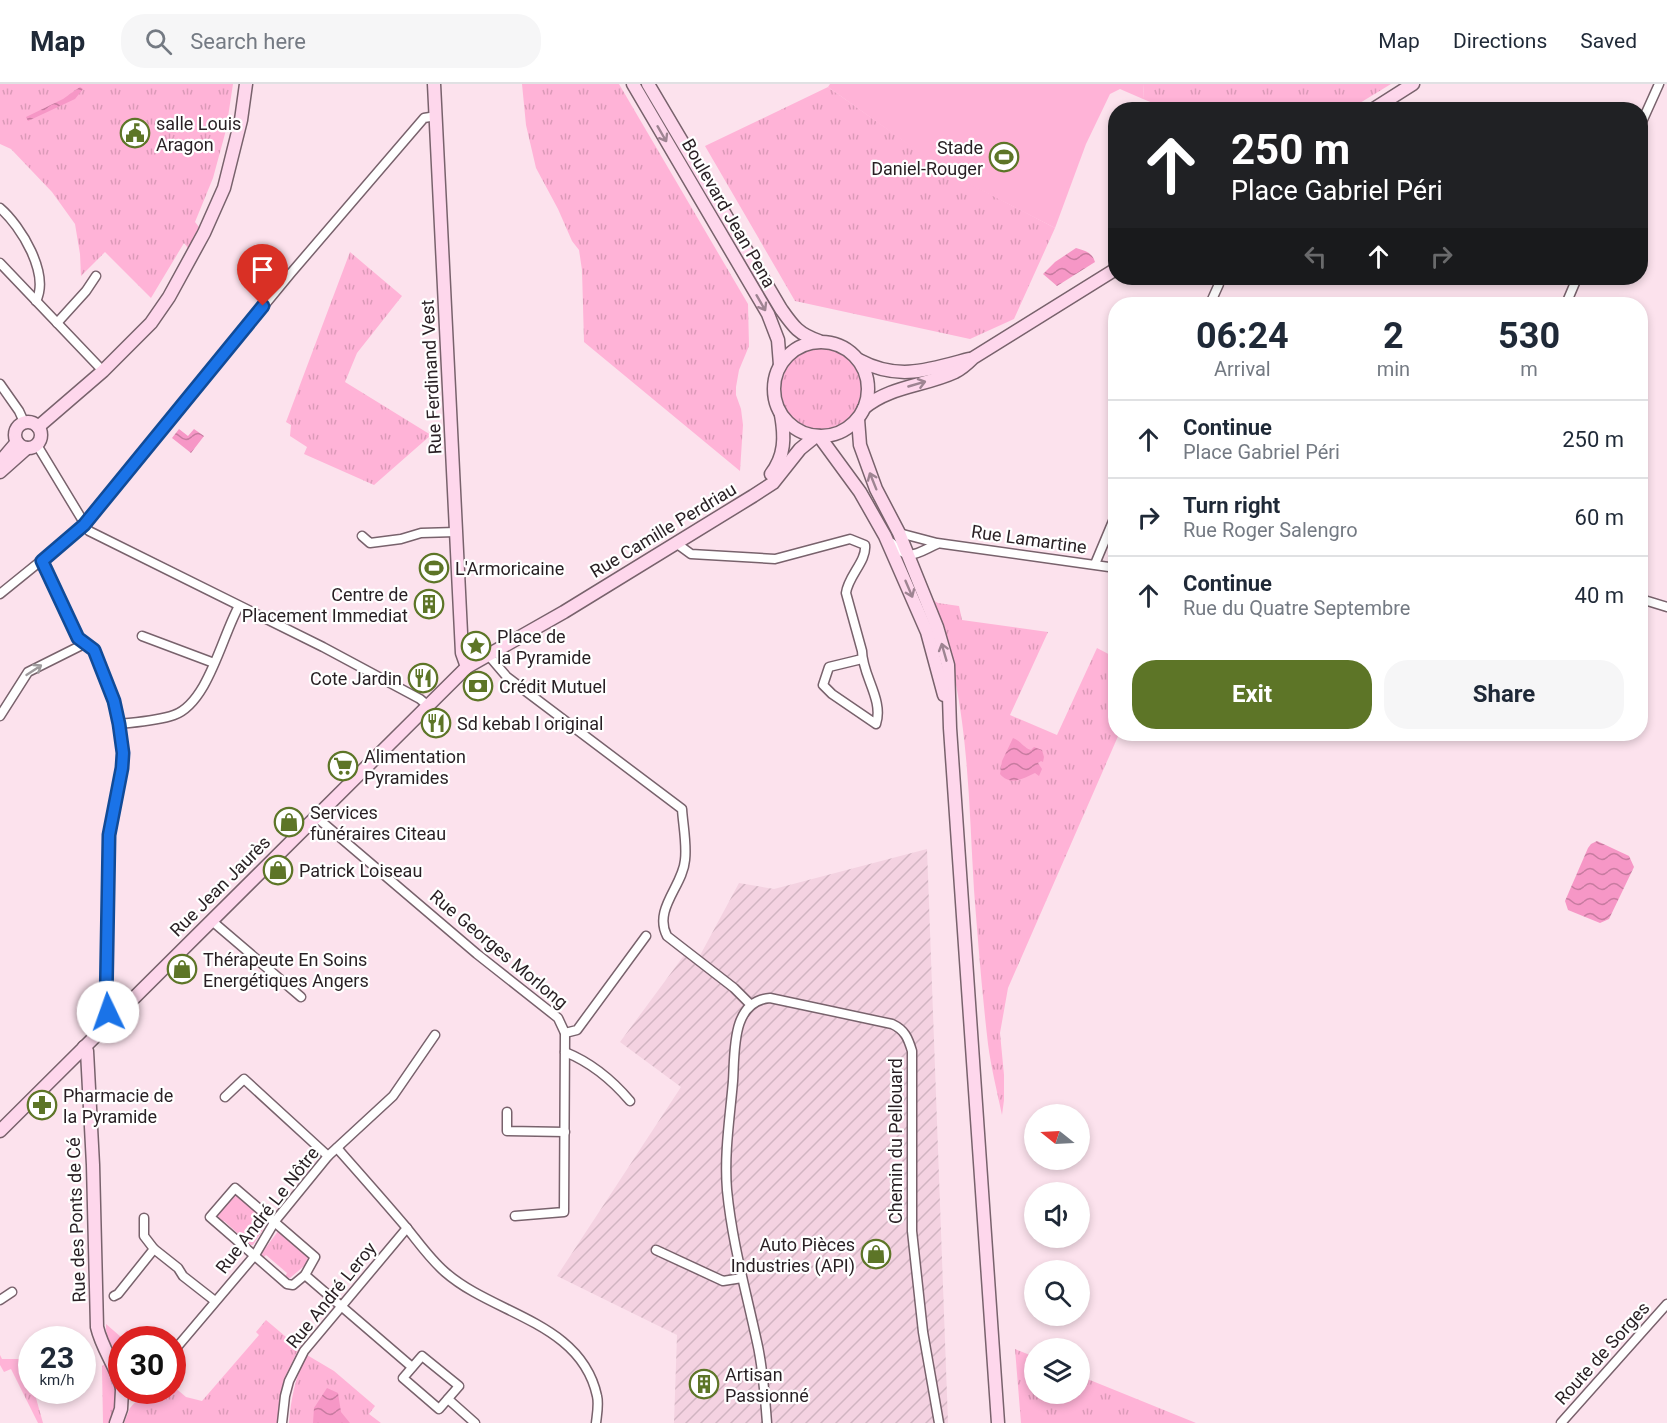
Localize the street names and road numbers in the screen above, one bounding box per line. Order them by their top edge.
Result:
street label: Boulevard Jean Pena [678,135,780,291]
street label: Rue Ferdinand Vest [416,299,446,455]
street label: Rue Camille Perdriau [586,478,740,582]
street label: Rue Lamartine [970,521,1088,557]
street label: Rue Jean Jaurès [166,832,274,940]
street label: Rue Georges Morlong [426,885,572,1013]
street label: Chemin du Pellouard [885,1058,906,1224]
street label: Rue des Ponts de Cé [63,1137,89,1303]
street label: Rue André Le Nôtre [211,1142,323,1278]
street label: Rue André Leroy [282,1237,381,1352]
street label: Route de Sorges [1550,1297,1654,1409]

